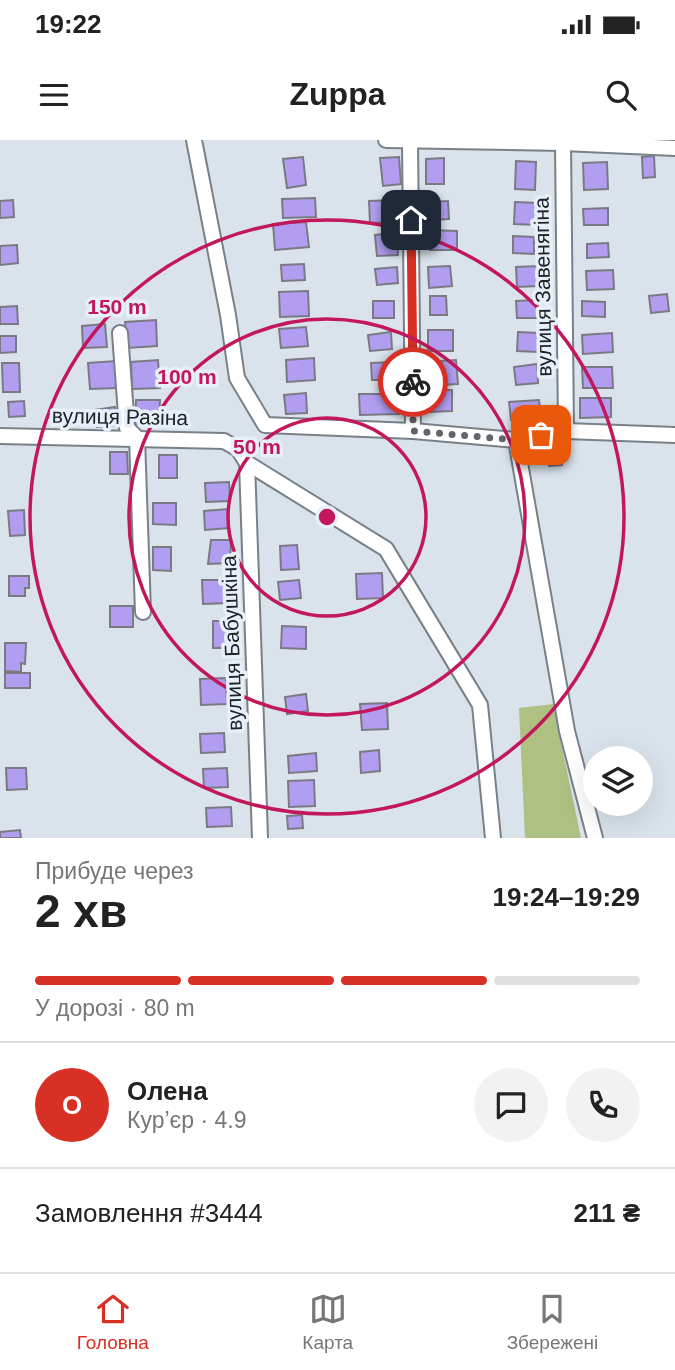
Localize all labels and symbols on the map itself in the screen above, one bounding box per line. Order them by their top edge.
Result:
pin [381,190,441,250]
street label: вулиця Завенягіна [529,197,556,377]
text: 150 m [87,295,147,318]
courier [378,347,448,417]
text: 100 m [157,365,217,388]
street label: вулиця Разіна [52,404,189,429]
pin [511,405,571,465]
text: 50 m [233,435,281,458]
centre of rings [315,505,339,529]
street label: вулиця Бабушкіна [217,555,246,731]

